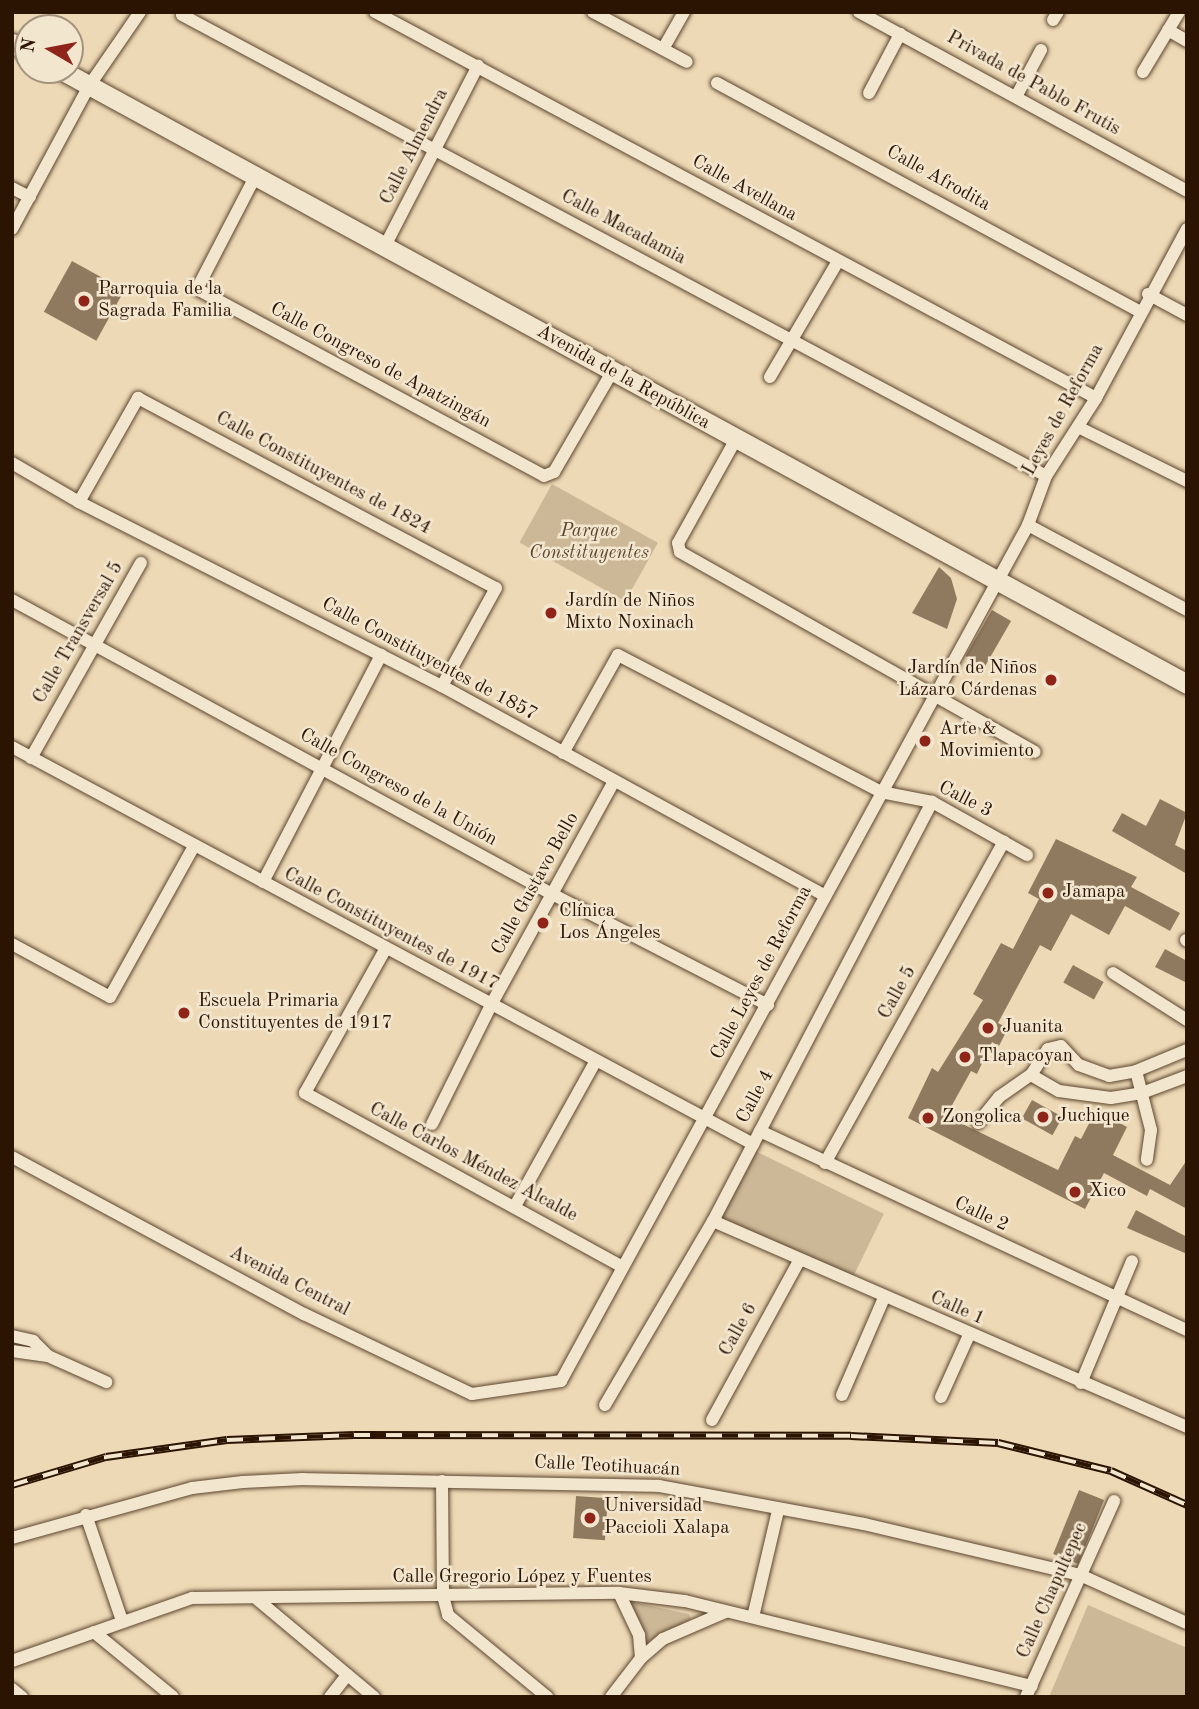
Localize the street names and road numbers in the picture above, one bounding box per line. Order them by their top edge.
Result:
street label: Privada de Pablo Frutis [942,27,1124,141]
street label: Calle Almendra [376,85,454,209]
street label: Calle Afrodita [882,141,994,217]
street label: Calle Avellana [687,151,801,227]
street label: Calle Macadamia [557,185,689,271]
street label: Calle Congreso de Apatzingán [266,298,494,434]
street label: Avenida de la República [532,321,714,435]
street label: Leyes de Reforma [1018,340,1110,480]
street label: Calle Constituyentes de 1824 [211,407,435,541]
street label: Calle Transversal 5 [29,558,129,708]
street label: Calle Constituyentes de 1857 [317,593,541,727]
street label: Calle Congreso de la Unión [295,724,501,852]
street label: Calle 3 [934,777,996,823]
street label: Calle Gustavo Bello [487,809,585,959]
street label: Calle Constituyentes de 1917 [279,863,503,997]
street label: Calle Leyes de Reforma [706,882,818,1064]
street label: Calle 5 [874,962,922,1024]
street label: Calle 4 [732,1066,780,1128]
street label: Calle Carlos Méndez Alcalde [365,1098,581,1228]
street label: Calle 2 [950,1193,1012,1237]
street label: Avenida Central [225,1242,353,1322]
street label: Calle 1 [926,1287,988,1331]
street label: Calle 6 [715,1299,763,1361]
street label: Calle Teotihuacán [533,1452,681,1482]
street label: Calle Chapultepec [1013,1520,1093,1662]
street label: Calle Gregorio López y Fuentes [392,1567,652,1589]

